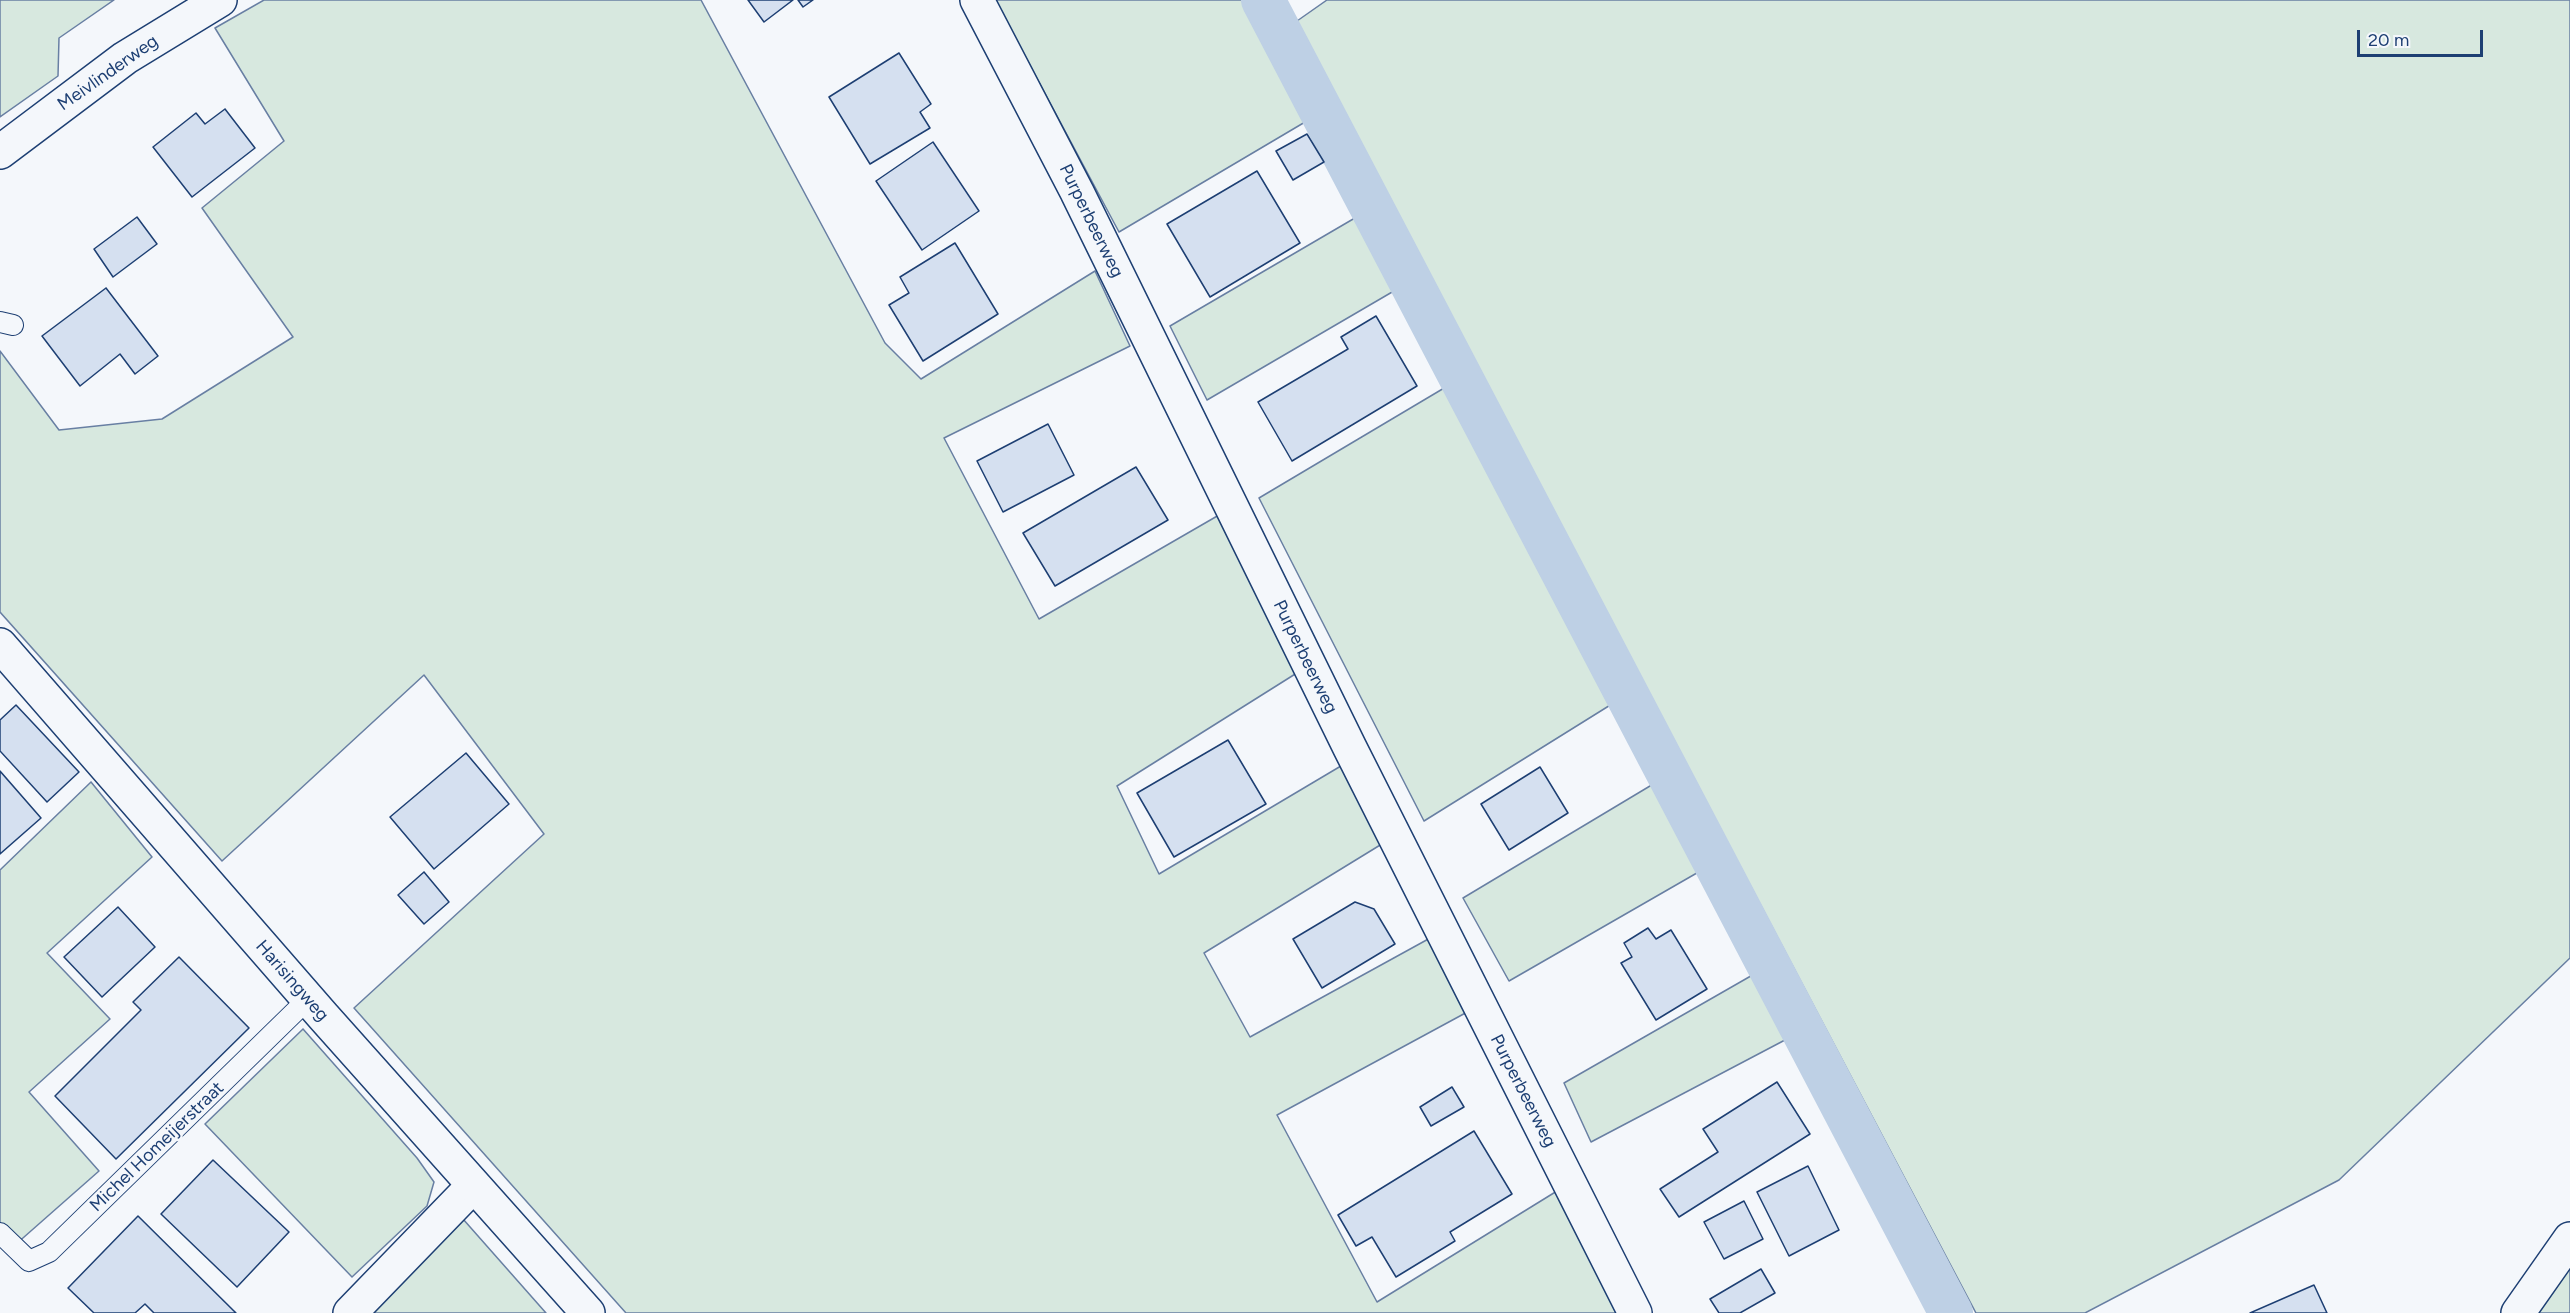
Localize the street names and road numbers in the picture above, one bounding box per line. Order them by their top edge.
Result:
street label: Meivlinderweg [54,30,162,116]
street label: Purperbeerweg [1054,161,1128,281]
street label: Purperbeerweg [1268,597,1342,717]
street label: Harisingweg [251,936,333,1026]
street label: Purperbeerweg [1485,1031,1561,1151]
street label: Michel Homeijerstraat [86,1077,228,1217]

